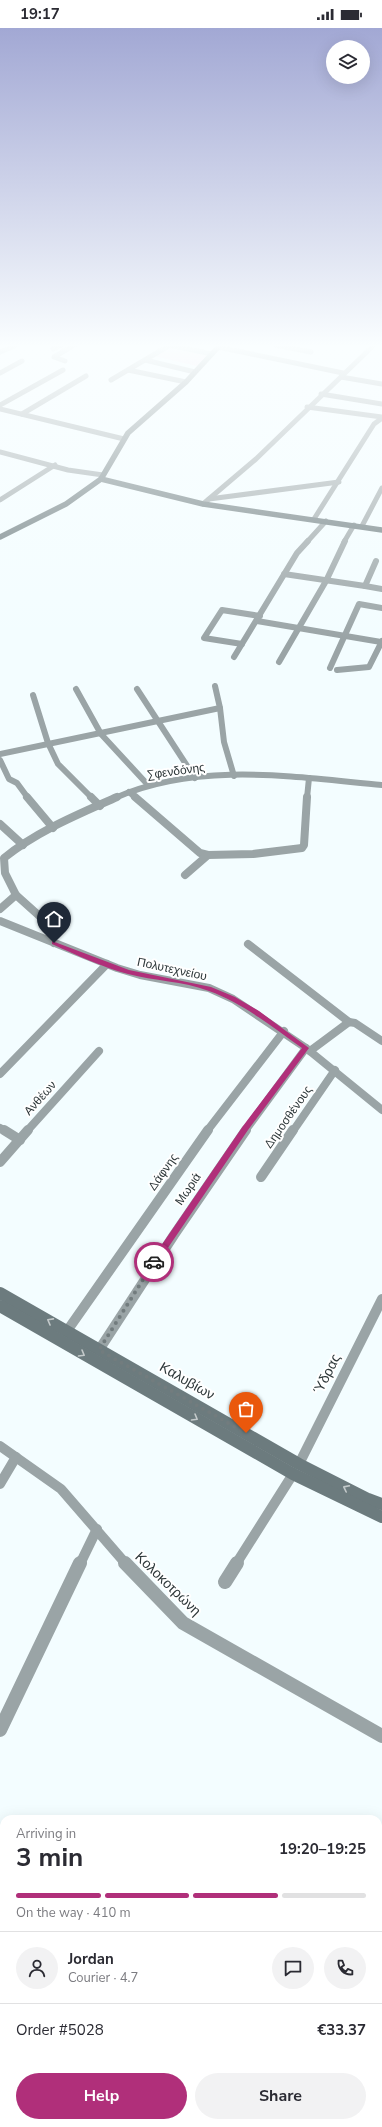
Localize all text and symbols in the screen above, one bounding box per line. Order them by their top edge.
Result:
text: 19:17 [20,4,60,24]
map controls [326,40,370,84]
button: layers [326,40,370,84]
street label: Σφενδόνης [146,759,206,783]
pin [37,902,71,943]
icon: home [43,908,65,930]
street label: Πολυτεχνείου [136,954,208,984]
street label: Ανθέων [20,1077,60,1119]
street label: Δημοσθένους [260,1082,316,1152]
street label: Δάφνης [144,1150,182,1194]
street label: Μωριά [171,1170,205,1208]
courier [134,1242,174,1282]
icon: car [143,1251,165,1273]
one-way arrow [47,1319,54,1326]
one-way arrow [78,1350,85,1357]
street label: Ύδρας [309,1350,345,1397]
street label: Καλυβίων [156,1358,218,1404]
pin [229,1392,263,1433]
icon: bag [235,1398,257,1420]
one-way arrow [191,1414,198,1421]
one-way arrow [343,1485,351,1493]
street label: Κολοκοτρώνη [131,1548,205,1620]
text: Arriving in [16,1825,76,1843]
text: 19:20–19:25 [279,1839,366,1859]
text: 3 min [16,1840,83,1875]
text: On the way · 410 m [16,1904,131,1922]
button: person [16,1947,58,1989]
button: chat [272,1947,314,1989]
button: phone [324,1947,366,1989]
text: Jordan [68,1949,114,1969]
text: Courier · 4.7 [68,1969,138,1987]
text: Order #5028 [16,2020,104,2040]
text: €33.37 [317,2020,366,2040]
button: Help [16,2073,187,2119]
button: Share [195,2073,366,2119]

